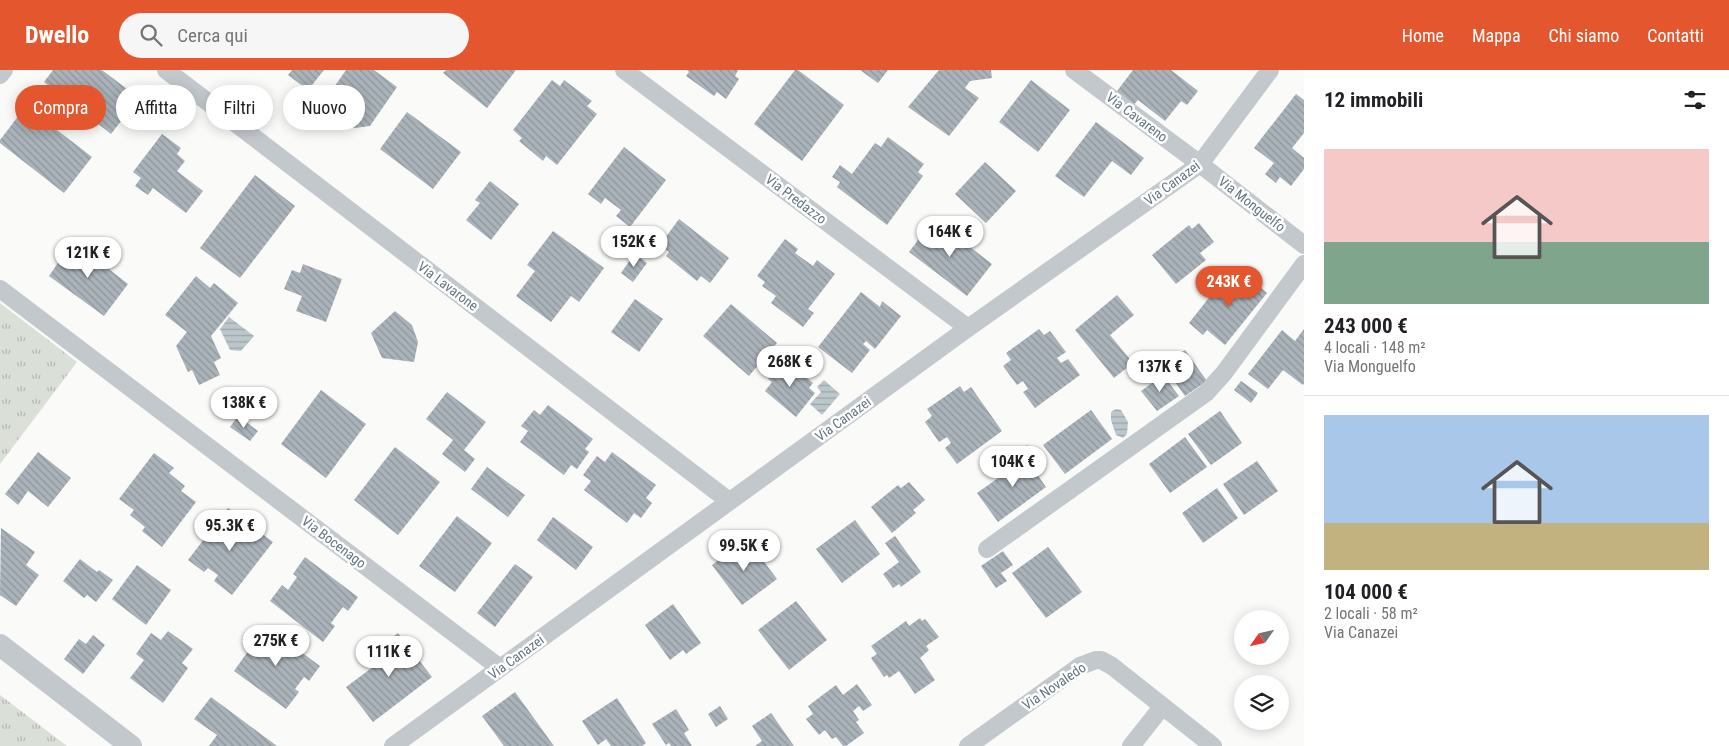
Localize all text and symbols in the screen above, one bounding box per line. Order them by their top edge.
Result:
search box [119,13,469,58]
text: Dwello [25,21,89,49]
icon: search [137,21,165,49]
text: Cerca qui [177,24,248,47]
text: Home [1402,25,1444,46]
text: Mappa [1472,25,1521,46]
text: Chi siamo [1549,25,1619,46]
text: Contatti [1647,25,1704,46]
chip: Compra [15,85,106,130]
chip: Affitta [116,85,196,130]
chip: Filtri [206,85,273,130]
chip: Nuovo [283,85,365,130]
icon: filters [1681,86,1709,114]
text: 12 immobili [1324,88,1423,112]
street label: Via Cavareno [1103,89,1171,145]
street label: Via Canazei [1141,157,1203,209]
street label: Via Predazzo [762,171,830,227]
street label: Via Monguelfo [1215,173,1289,235]
icon: home [1472,182,1562,272]
pin: 164K € [909,216,991,258]
text: 164K € [928,222,972,241]
pin: 152K € [593,226,675,268]
text: 152K € [612,232,656,251]
pin: 121K € [47,236,129,279]
text: 121K € [66,243,110,262]
street label: Via Lavarone [415,258,482,314]
pin: 243K € [1188,266,1270,308]
text: 243K € [1207,272,1251,291]
text: 243 000 € [1324,314,1408,338]
text: 4 locali · 148 m² [1324,338,1426,357]
pin: 268K € [749,346,831,388]
pin: 137K € [1119,350,1201,393]
text: 268K € [768,352,812,371]
text: 137K € [1138,357,1182,376]
text: Via Monguelfo [1324,357,1416,376]
pin: 138K € [203,386,285,429]
text: 138K € [222,393,266,412]
street label: Via Canazei [812,393,874,445]
pin: 104K € [972,446,1054,488]
icon: home [1472,447,1562,537]
text: 104K € [991,452,1035,471]
pin: 95.3K € [184,510,276,552]
street label: Via Bocenago [299,513,369,571]
text: 95.3K € [205,516,255,535]
pin: 99.5K € [698,530,790,572]
text: 99.5K € [719,536,769,555]
text: 104 000 € [1324,580,1408,604]
text: 2 locali · 58 m² [1324,604,1418,623]
north arrow [1234,610,1289,665]
map controls [1234,610,1289,730]
text: Via Canazei [1324,623,1398,642]
pin: 275K € [235,624,317,667]
text: 275K € [254,631,298,650]
street label: Via Canazei [485,631,547,683]
pin: 111K € [348,636,430,678]
text: 111K € [367,642,411,661]
street label: Via Novaledo [1019,659,1089,713]
button: layers [1234,675,1289,730]

